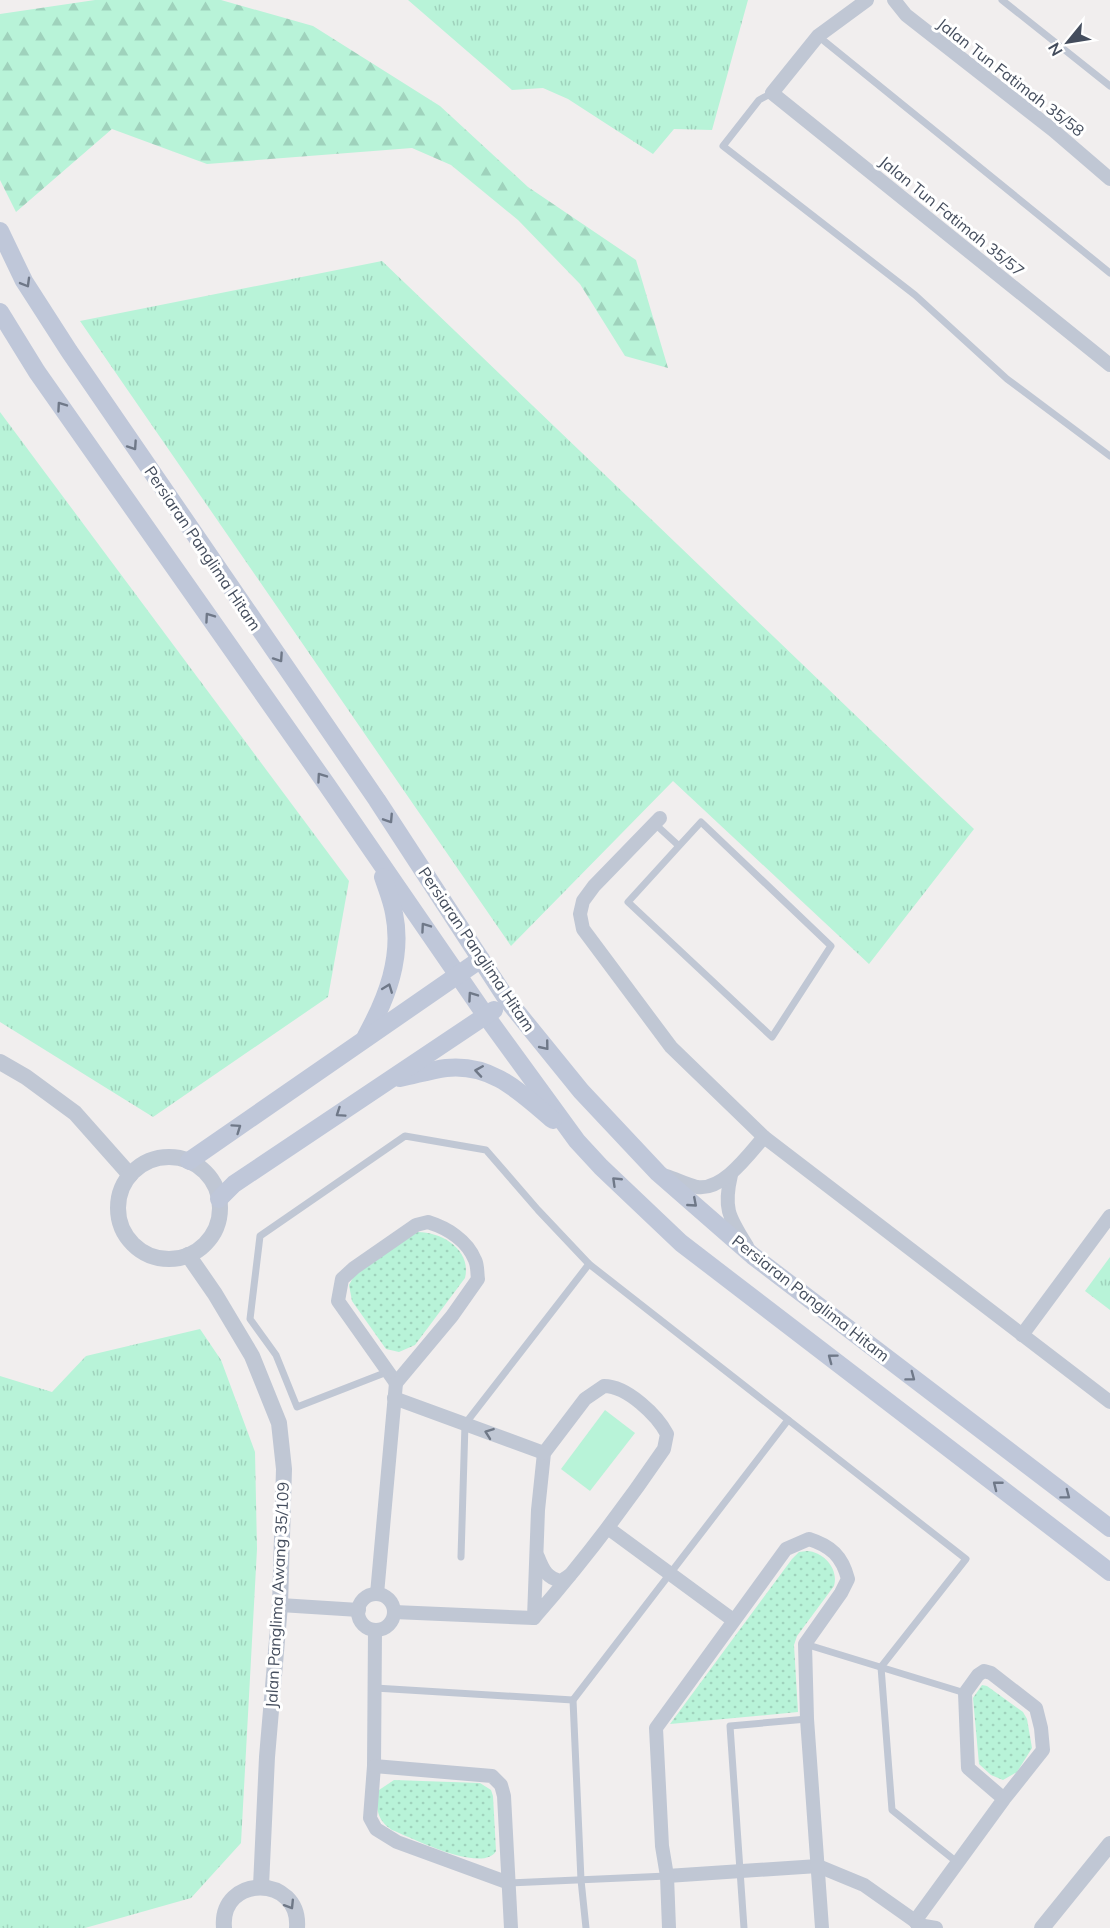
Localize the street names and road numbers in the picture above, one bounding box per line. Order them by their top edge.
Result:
street label: Jalan Tun Fatimah 35/58 [934,13,1088,141]
street label: Jalan Tun Fatimah 35/57 [875,151,1029,281]
street label: Persiaran Panglima Hitam [140,462,266,634]
street label: Persiaran Panglima Hitam [414,863,540,1035]
street label: Persiaran Panglima Hitam [728,1230,894,1366]
street label: Jalan Panglima Awang 35/109 [261,1481,293,1709]

